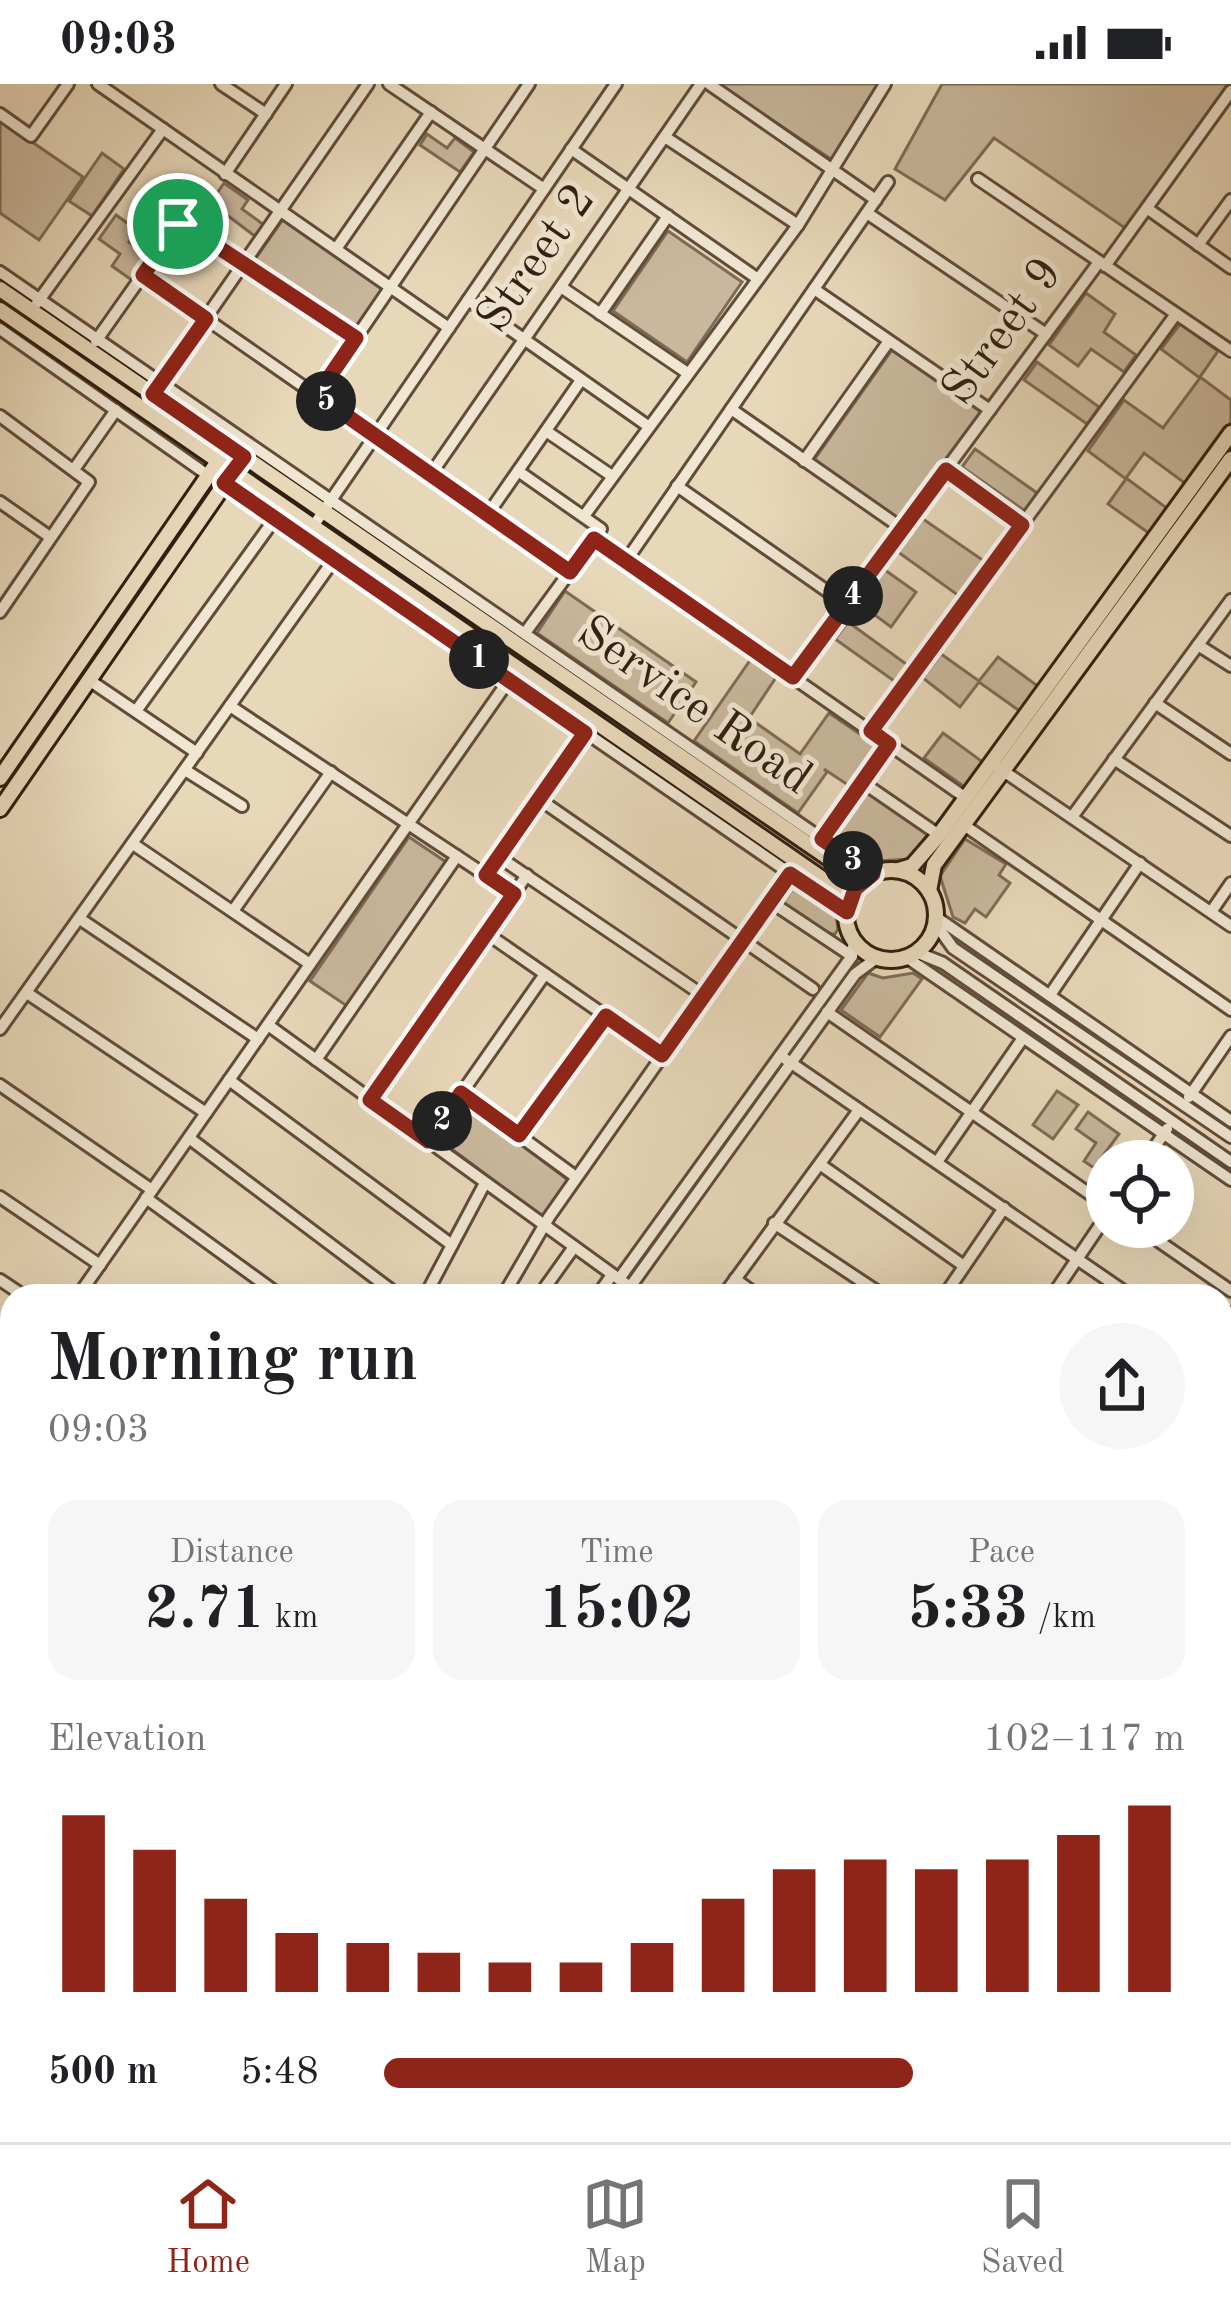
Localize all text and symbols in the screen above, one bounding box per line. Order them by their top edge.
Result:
text: 09:03 [60,19,177,64]
pin [127,173,229,275]
street label: Street 2 [469,176,605,342]
icon: arrive [145,191,211,257]
street label: Street 9 [934,250,1072,414]
pin: 5 [296,371,356,431]
text: 5 [316,384,336,417]
pin: 4 [823,566,883,626]
text: 4 [843,579,863,612]
street label: Service Road [568,608,820,804]
pin: 1 [449,629,509,689]
text: 1 [469,642,489,675]
pin: 3 [823,831,883,891]
text: 3 [843,844,863,877]
pin: 2 [412,1091,472,1151]
text: 2 [432,1104,452,1137]
map controls [1086,1140,1194,1248]
button: locate [1086,1140,1194,1248]
button: share [1059,1323,1185,1449]
text: Morning run [48,1329,418,1395]
text: 09:03 [48,1411,149,1450]
text: Distance [169,1537,294,1570]
text: Time [580,1537,653,1570]
text: Pace [968,1537,1035,1570]
text: 2.71 [145,1581,266,1641]
text: 15:02 [539,1581,695,1641]
text: 5:33 [907,1581,1028,1641]
text: km [266,1602,318,1635]
text: /km [1028,1602,1096,1635]
text: Elevation [48,1720,207,1759]
text: 102–117 m [983,1720,1185,1759]
text: 500 m [48,2053,158,2092]
text: 5:48 [240,2053,319,2092]
tab: Home [166,2171,250,2284]
tab: Map [582,2171,648,2284]
tab: Saved [981,2171,1065,2284]

